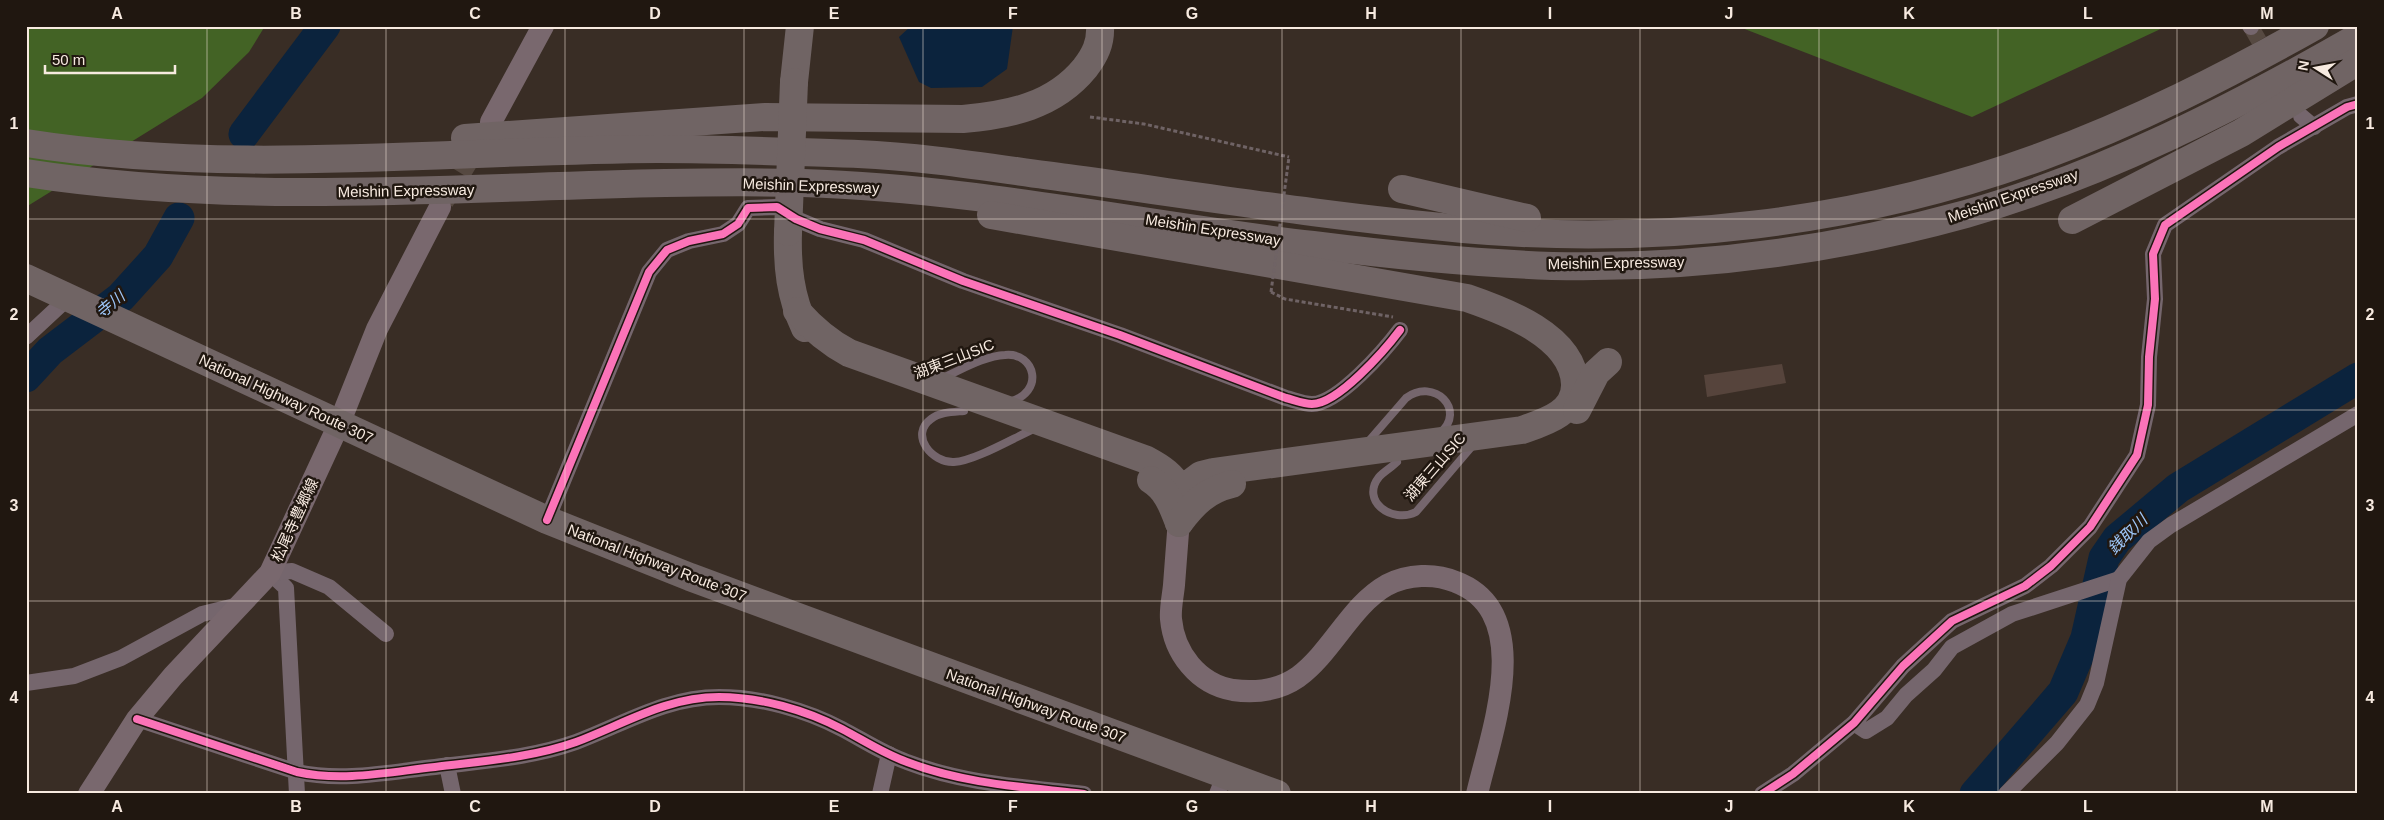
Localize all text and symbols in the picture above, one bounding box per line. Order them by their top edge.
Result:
text: A [111,5,123,22]
text: B [290,5,302,22]
text: C [469,5,481,22]
text: D [649,5,661,22]
text: E [829,5,840,22]
text: F [1008,5,1018,22]
text: G [1186,5,1198,22]
text: H [1365,5,1377,22]
text: I [1548,5,1552,22]
text: J [1725,5,1733,22]
text: K [1903,5,1915,22]
text: L [2083,5,2093,22]
text: M [2260,5,2274,22]
scale bar [45,42,175,74]
north arrow [2292,42,2342,92]
text: 50 m [52,51,85,68]
text: N [2294,59,2312,72]
text: 1 [10,115,19,132]
text: 1 [2366,115,2375,132]
street label: Meishin Expressway [1945,165,2081,226]
street label: Meishin Expressway [742,175,880,196]
street label: Meishin Expressway [337,181,475,200]
street label: Meishin Expressway [1144,210,1282,249]
street label: Meishin Expressway [1547,253,1685,272]
water label: 寺川 [93,286,130,321]
text: 2 [10,306,19,323]
text: 2 [2366,306,2375,323]
street label: 湖東三山SIC [911,335,997,382]
street label: National Highway Route 307 [196,351,376,446]
street label: 湖東三山SIC [1400,429,1469,504]
street label: 松尾寺豊郷線 [268,475,321,564]
text: 3 [10,497,19,514]
text: 3 [2366,497,2375,514]
water label: 銭取川 [2104,510,2152,557]
street label: National Highway Route 307 [565,521,749,605]
street label: National Highway Route 307 [944,665,1128,746]
text: 4 [10,689,19,706]
text: 4 [2366,689,2375,706]
text: A [111,798,123,815]
text: B [290,798,302,815]
text: C [469,798,481,815]
text: D [649,798,661,815]
text: E [829,798,840,815]
text: F [1008,798,1018,815]
text: G [1186,798,1198,815]
text: H [1365,798,1377,815]
text: I [1548,798,1552,815]
text: J [1725,798,1733,815]
text: K [1903,798,1915,815]
text: L [2083,798,2093,815]
text: M [2260,798,2274,815]

